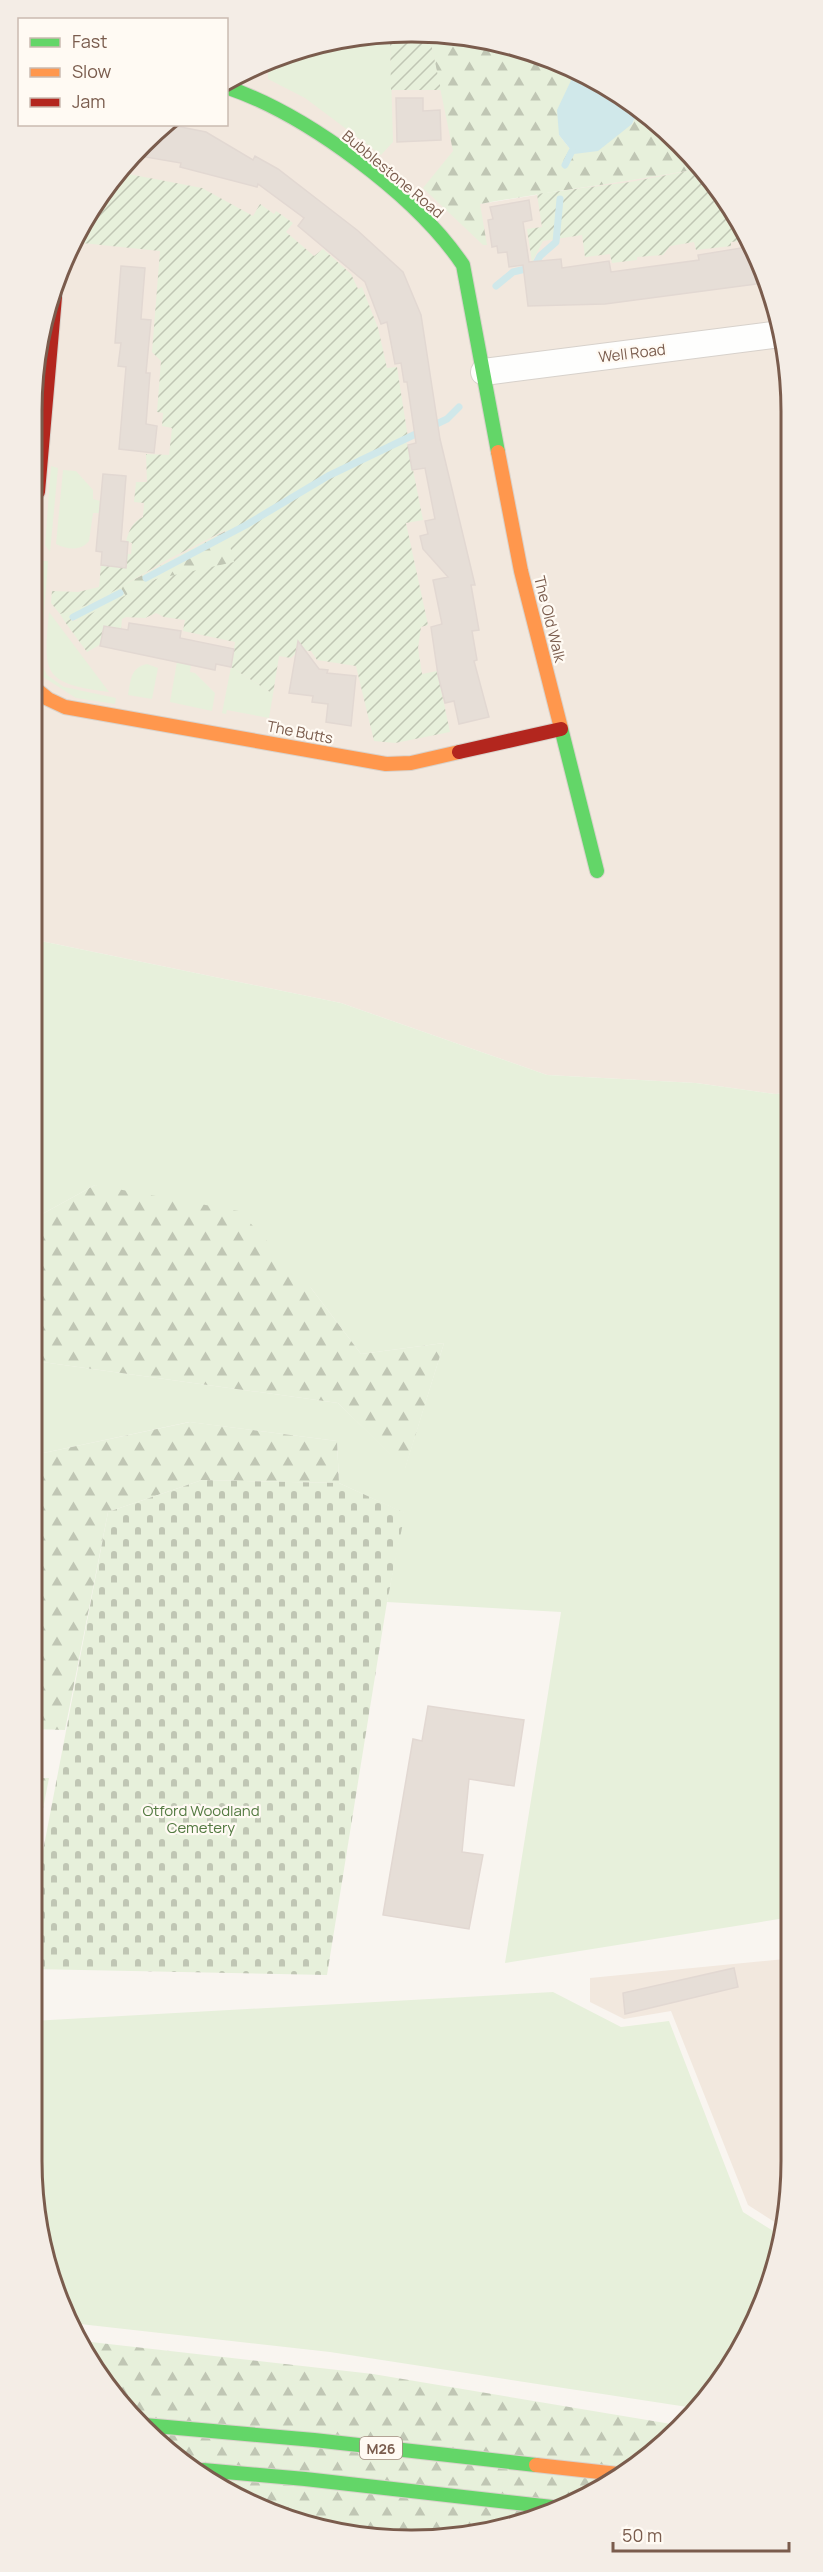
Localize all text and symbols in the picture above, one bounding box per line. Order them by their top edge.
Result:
legend [18,18,228,126]
text: Fast [72,29,107,53]
text: Slow [72,59,112,83]
text: Jam [72,89,106,113]
street label: Bubblestone Road [338,125,448,223]
street label: Well Road [597,338,667,368]
street label: The Old Walk [529,574,571,665]
street label: The Butts [265,715,335,749]
park label: Otford Woodland Cemetery [142,1800,260,1838]
road number: M26 [360,2437,402,2459]
scale bar [613,2515,788,2553]
text: 50 m [622,2523,662,2547]

